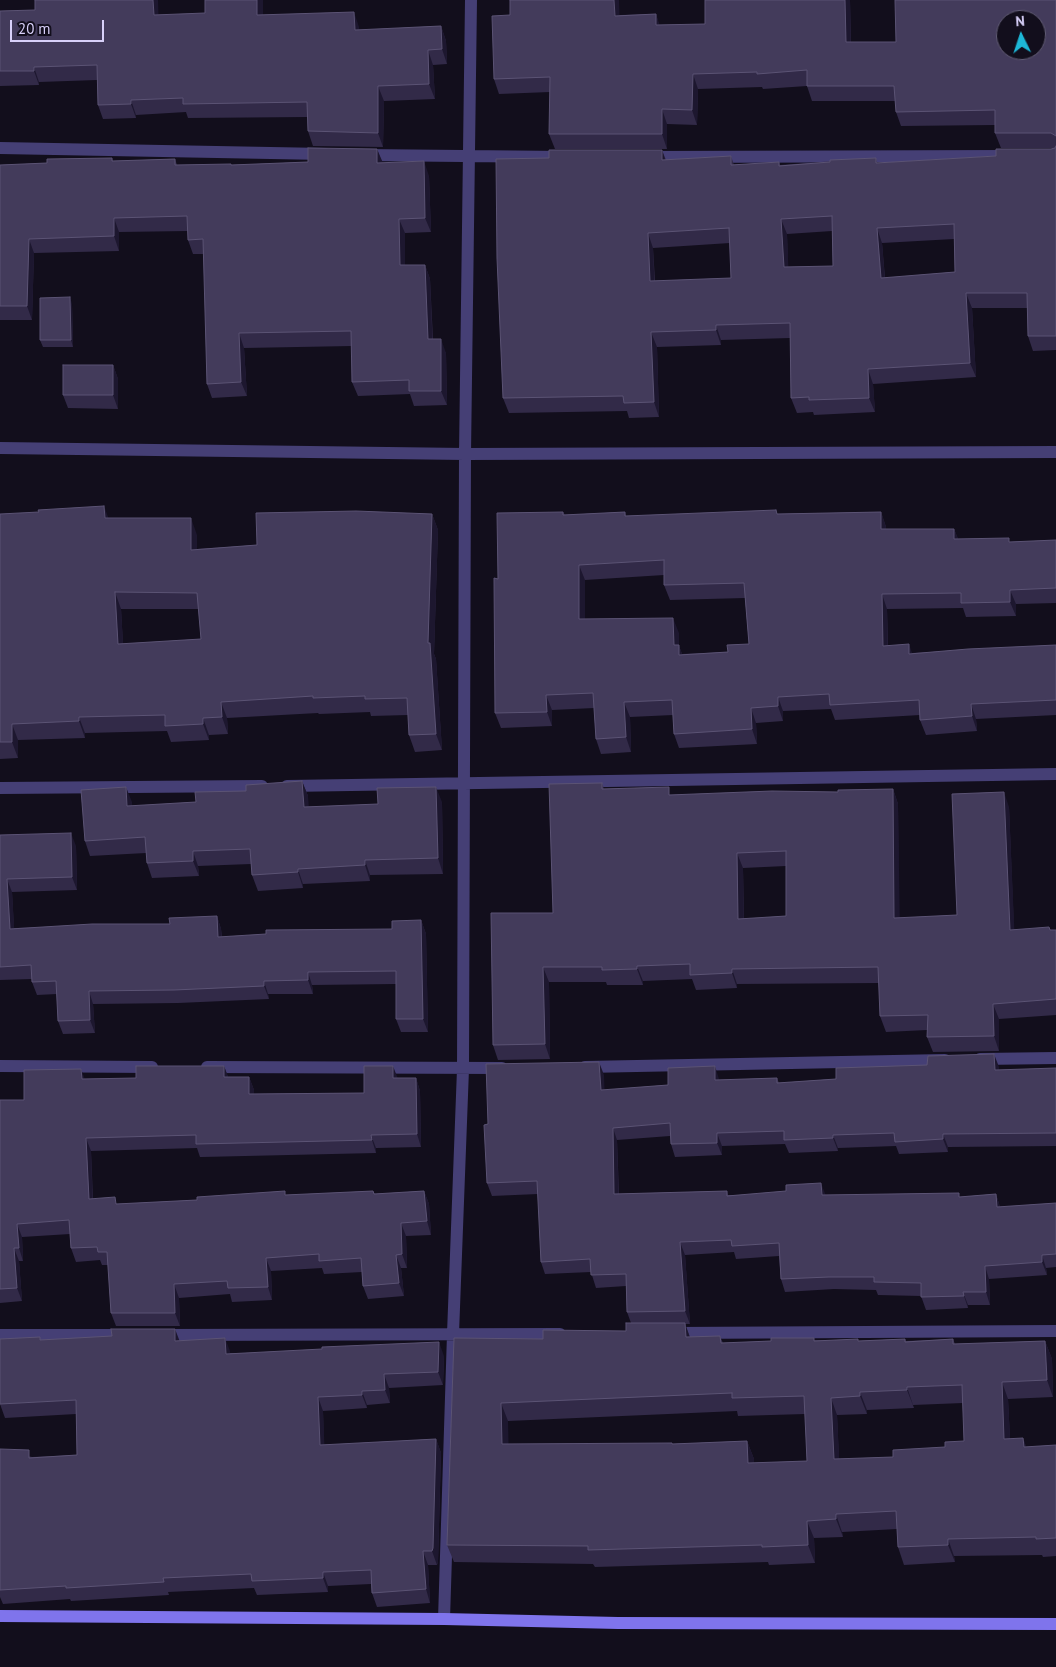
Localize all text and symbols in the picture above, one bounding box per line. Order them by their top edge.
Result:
scale bar [12,10,106,42]
north arrow [996,10,1046,60]
text: N [1015,12,1025,30]
text: 20 m [18,19,51,38]

